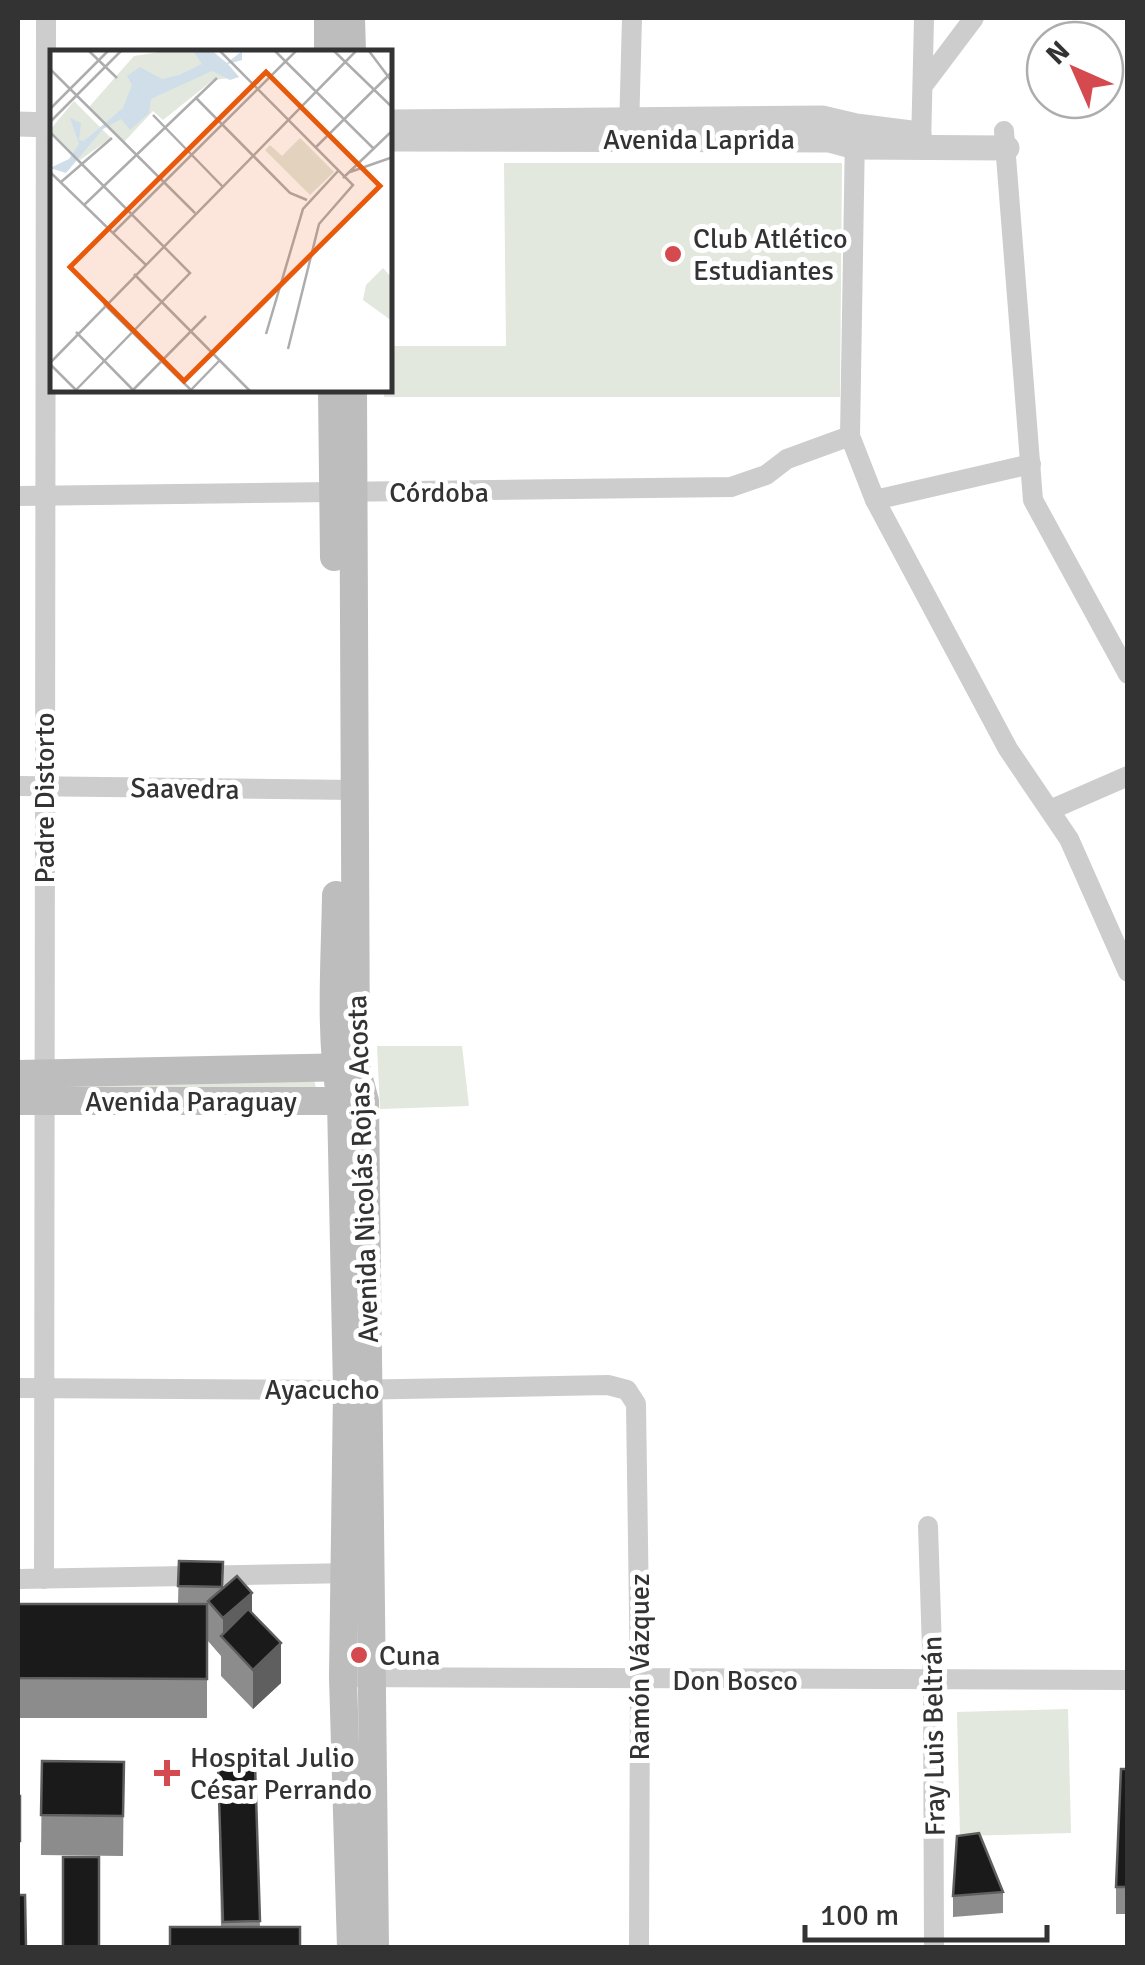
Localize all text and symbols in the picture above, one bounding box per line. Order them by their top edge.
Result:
north arrow [1025,20,1125,120]
text: N [1039,34,1077,72]
inset map [50,50,392,392]
street label: Avenida Laprida [603,123,795,157]
place label: Club Atlético Estudiantes [693,222,848,288]
marker: Club Atlético Estudiantes [662,243,684,265]
street label: Córdoba [389,476,489,510]
street label: Padre Distorto [28,712,62,884]
street label: Saavedra [130,771,240,807]
street label: Avenida Nicolás Rojas Acosta [340,994,386,1344]
street label: Avenida Paraguay [85,1085,297,1119]
street label: Ayacucho [264,1373,380,1407]
street label: Ramón Vázquez [623,1573,657,1761]
street label: Fray Luis Beltrán [915,1636,953,1836]
place label: Cuna [379,1639,441,1673]
marker: Cuna [348,1644,370,1666]
street label: Don Bosco [672,1664,798,1698]
place label: Hospital Julio César Perrando [190,1741,372,1807]
marker: Hospital Julio César Perrando [154,1760,180,1786]
scale bar [805,1880,1048,1942]
text: 100 m [820,1897,899,1934]

